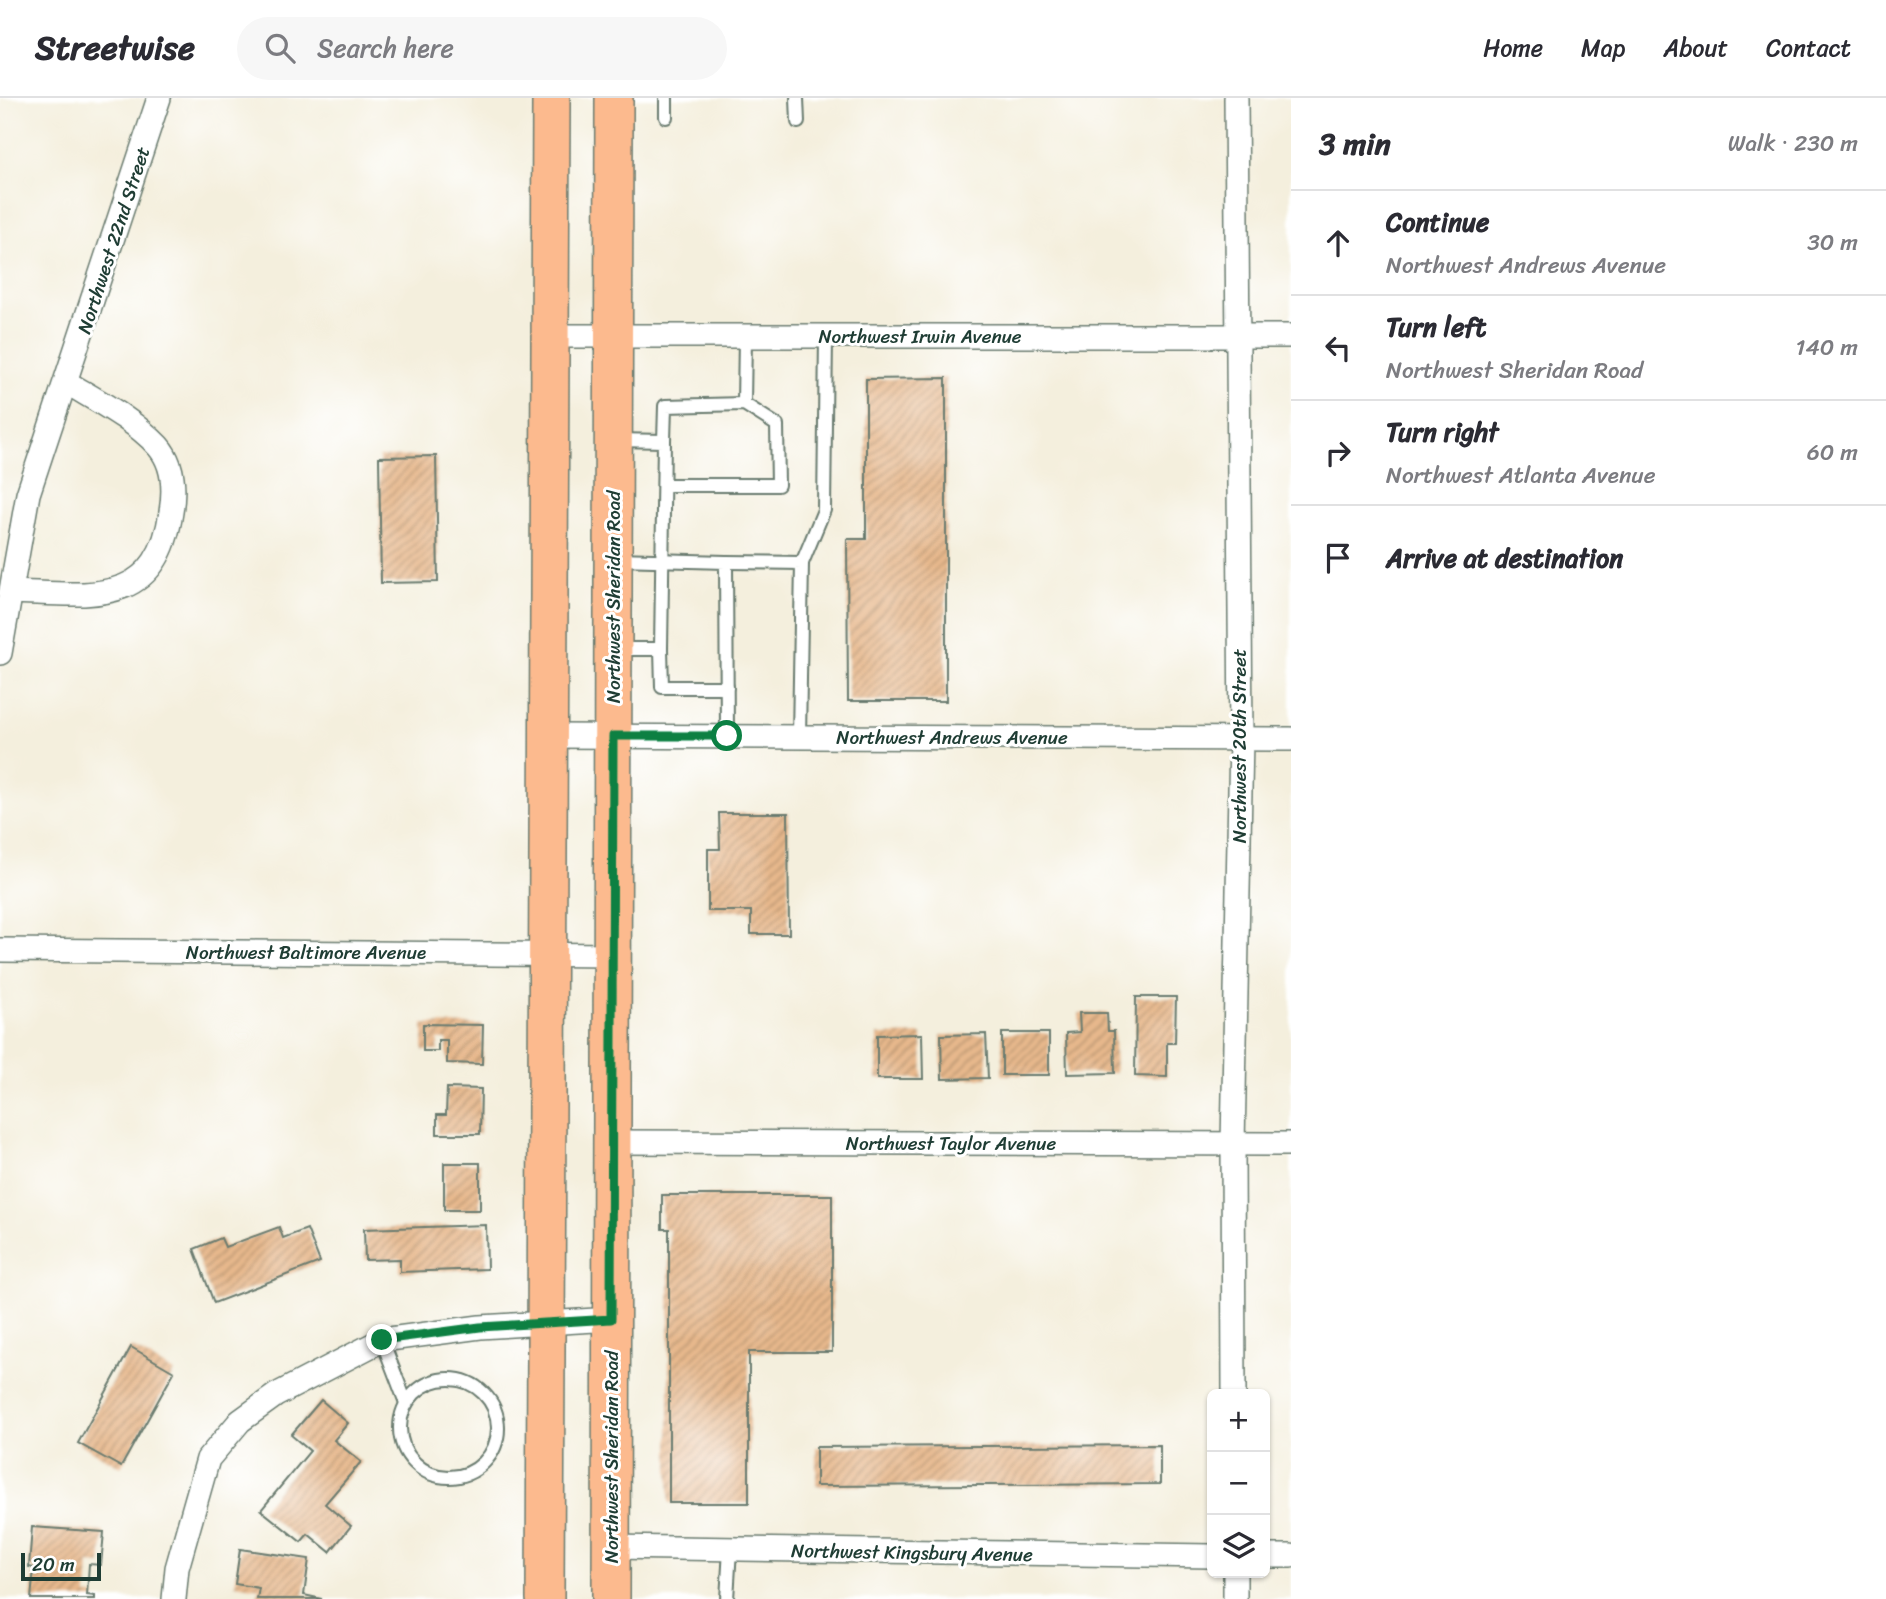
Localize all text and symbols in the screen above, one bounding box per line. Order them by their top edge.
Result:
search box [237,17,727,80]
text: Streetwise [35,19,195,77]
text: Search here [317,25,454,71]
text: Home [1483,27,1543,69]
text: Map [1581,27,1625,69]
text: About [1663,27,1728,69]
text: Contact [1766,27,1851,69]
icon: search [261,29,299,67]
text: 3 min [1319,117,1391,171]
text: Walk · 230 m [1728,123,1858,164]
street label: Northwest 22nd Street [68,142,159,338]
text: Continue [1386,199,1489,245]
text: 30 m [1807,222,1858,263]
icon: ahead [1319,224,1357,262]
text: Northwest Andrews Avenue [1386,245,1666,286]
text: Turn left [1386,304,1486,350]
street label: Northwest Irwin Avenue [818,320,1022,353]
text: 140 m [1796,327,1858,368]
icon: left [1319,329,1357,367]
text: Northwest Sheridan Road [1386,350,1643,391]
text: Turn right [1386,409,1499,455]
text: 60 m [1807,432,1858,473]
icon: right [1319,434,1357,472]
text: Northwest Atlanta Avenue [1386,455,1656,496]
street label: Northwest Sheridan Road [597,490,630,703]
text: Arrive at destination [1386,535,1623,581]
icon: arrive [1319,539,1357,577]
street label: Northwest 20th Street [1223,649,1256,843]
route start [711,720,742,751]
street label: Northwest Andrews Avenue [836,721,1068,754]
street label: Northwest Baltimore Avenue [186,936,426,969]
street label: Northwest Taylor Avenue [846,1127,1056,1160]
route end [366,1324,397,1355]
street label: Northwest Sheridan Road [595,1350,628,1563]
map controls [1207,1389,1270,1578]
button: + [1207,1389,1270,1452]
button: − [1207,1452,1270,1515]
button: layers [1207,1515,1270,1578]
street label: Northwest Kingsbury Avenue [791,1534,1033,1571]
text: 20 m [32,1548,75,1581]
scale bar [21,1550,102,1582]

